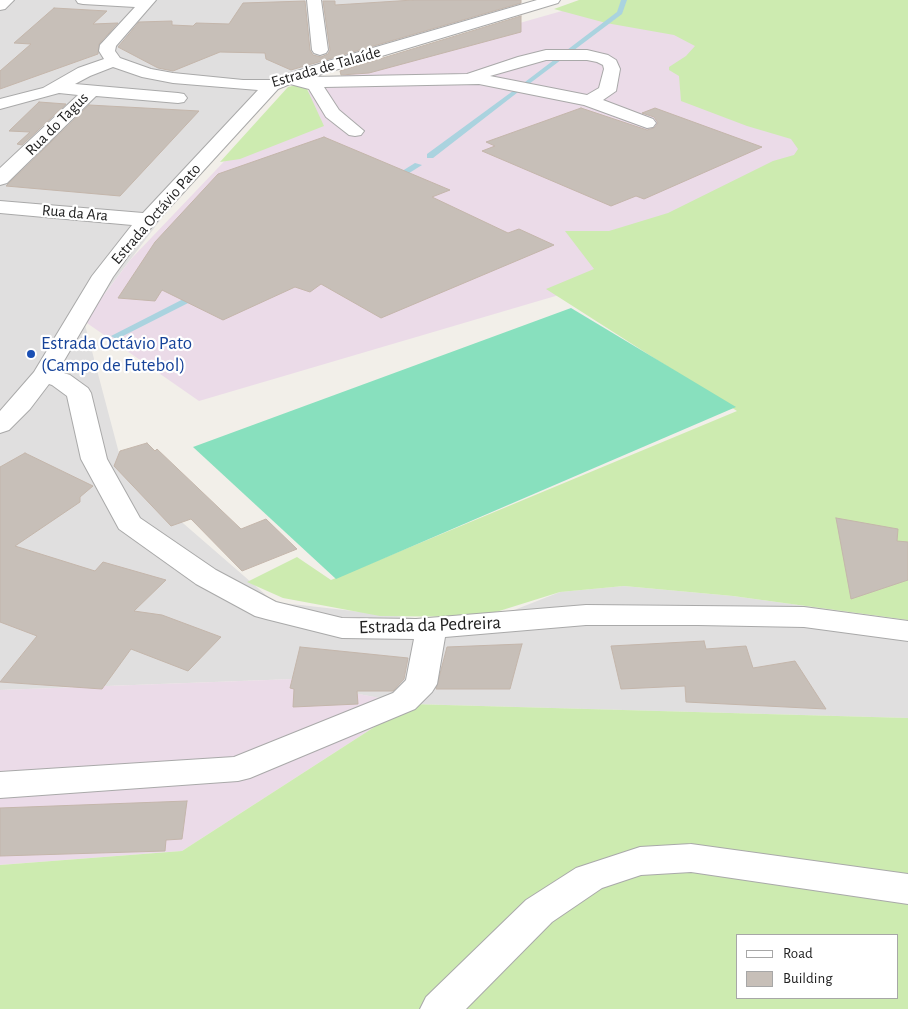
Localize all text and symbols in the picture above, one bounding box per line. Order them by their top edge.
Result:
street label: Estrada de Talaíde [269,42,383,92]
street label: Rua do Tagus [21,88,93,160]
street label: Estrada Octávio Pato [107,160,205,268]
street label: Rua da Ara [41,201,109,225]
place label: Estrada Octávio Pato (Campo de Futebol) [41,332,192,376]
marker: Estrada Octávio Pato (Campo de Futebol) [25,348,37,360]
street label: Estrada da Pedreira [358,611,502,639]
legend [736,934,898,999]
text: Road [783,946,813,961]
text: Building [783,971,833,986]

